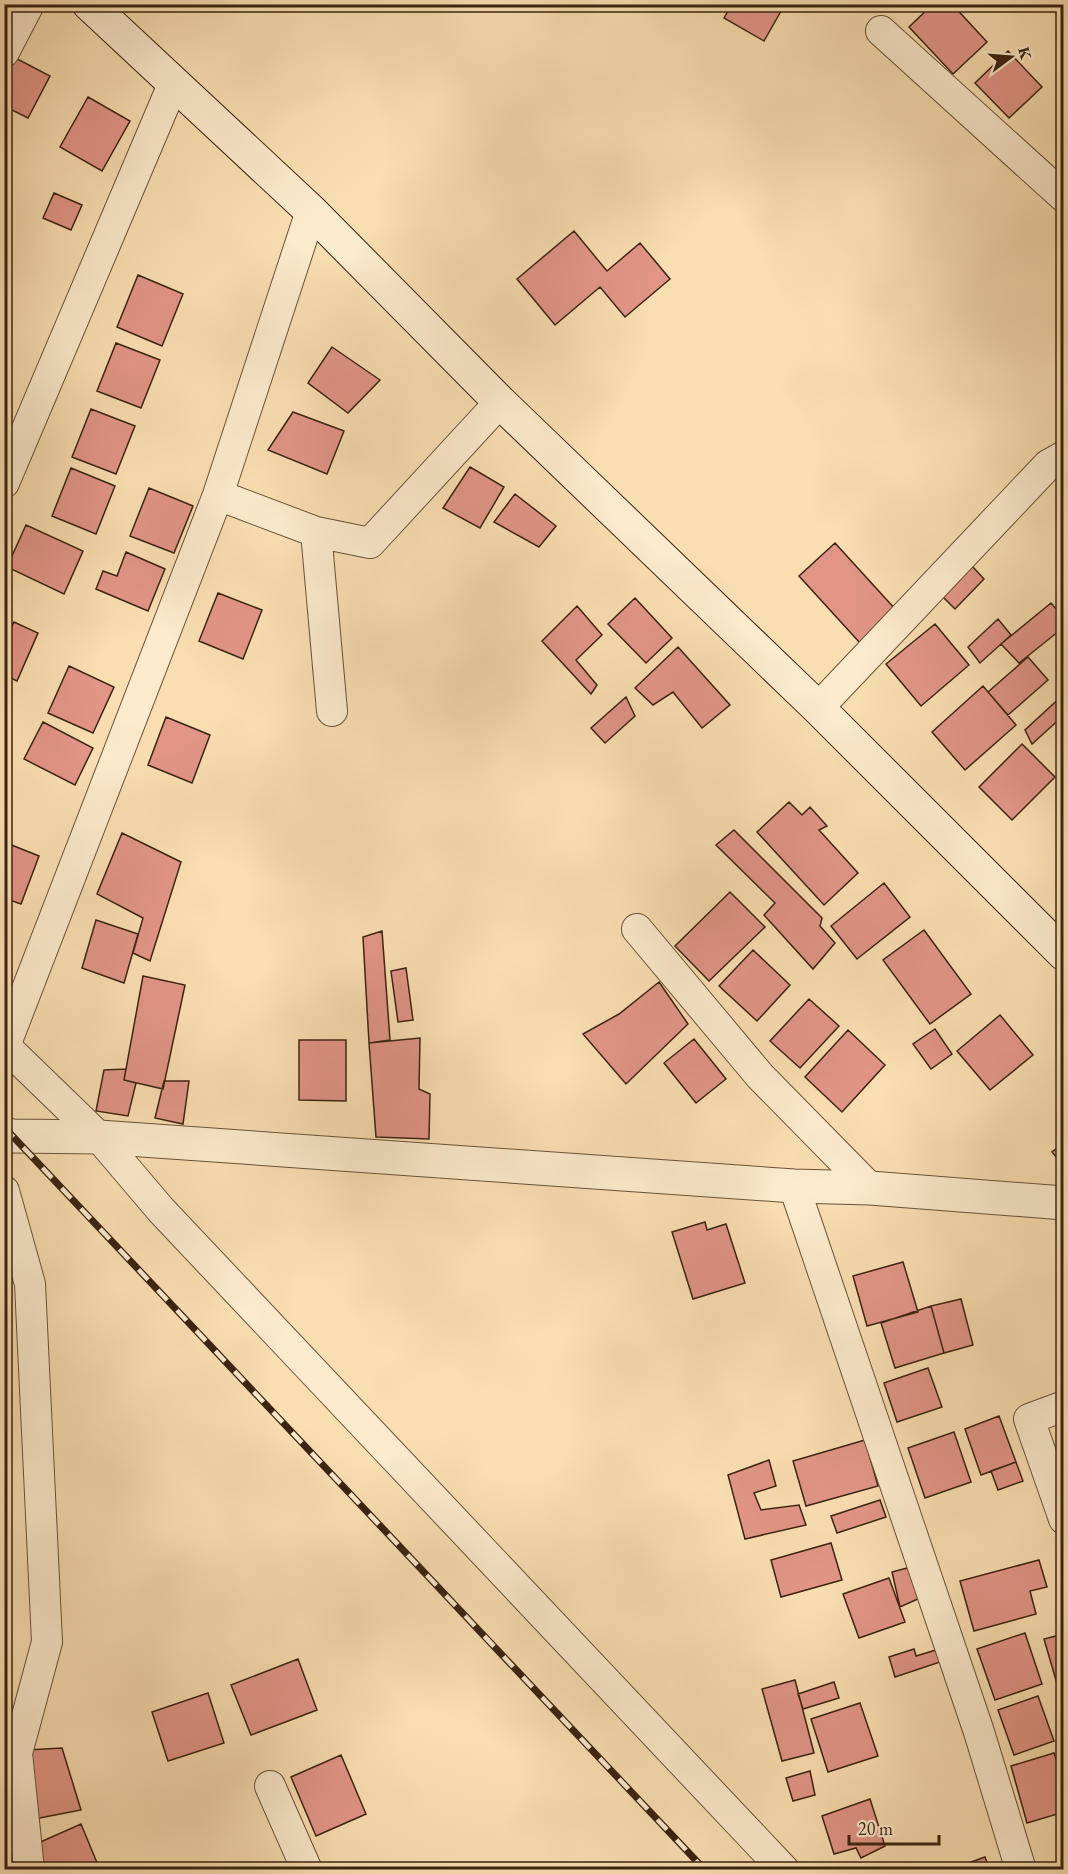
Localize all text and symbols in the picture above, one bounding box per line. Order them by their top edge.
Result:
north arrow [981,27,1041,87]
text: K [1013,44,1037,63]
scale bar [849,1808,939,1846]
text: 20 m [858,1817,893,1840]

